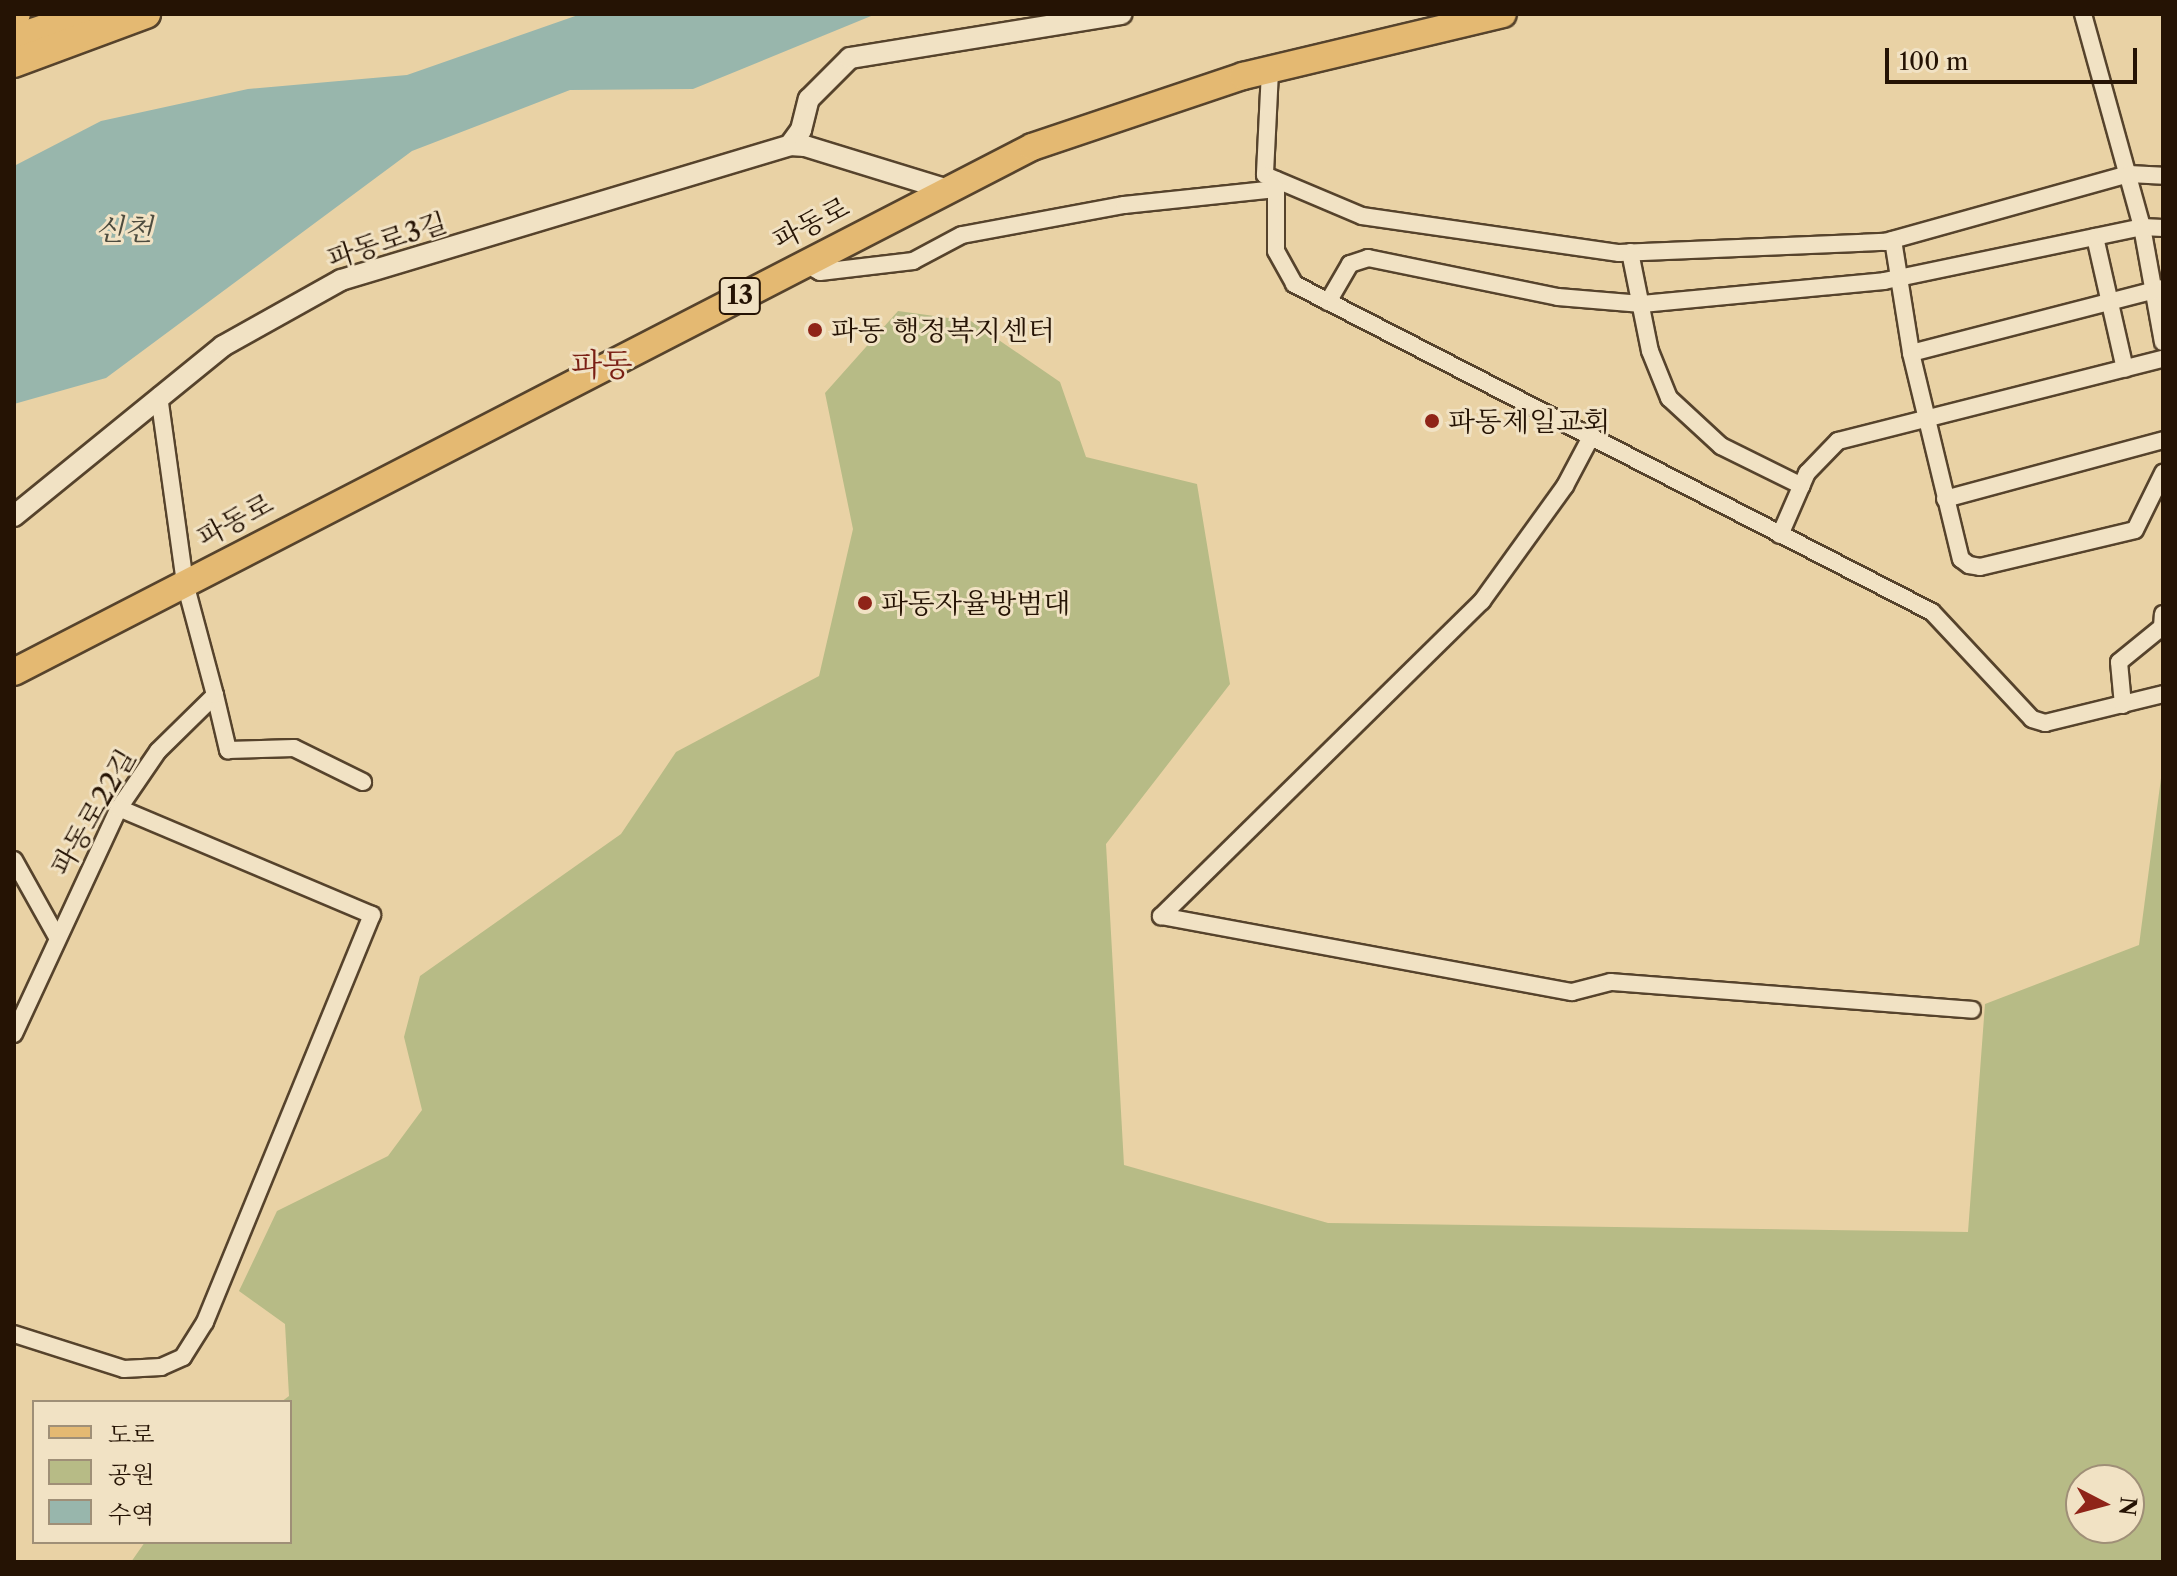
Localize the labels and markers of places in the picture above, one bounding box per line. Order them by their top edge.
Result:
place label: 파동 행정복지센터 [831,313,1055,347]
marker: 파동 행정복지센터 [806,321,824,339]
place label: 파동제일교회 [1448,404,1610,438]
marker: 파동제일교회 [1423,412,1441,430]
place label: 파동자율방범대 [881,586,1070,620]
marker: 파동자율방범대 [856,594,874,612]

